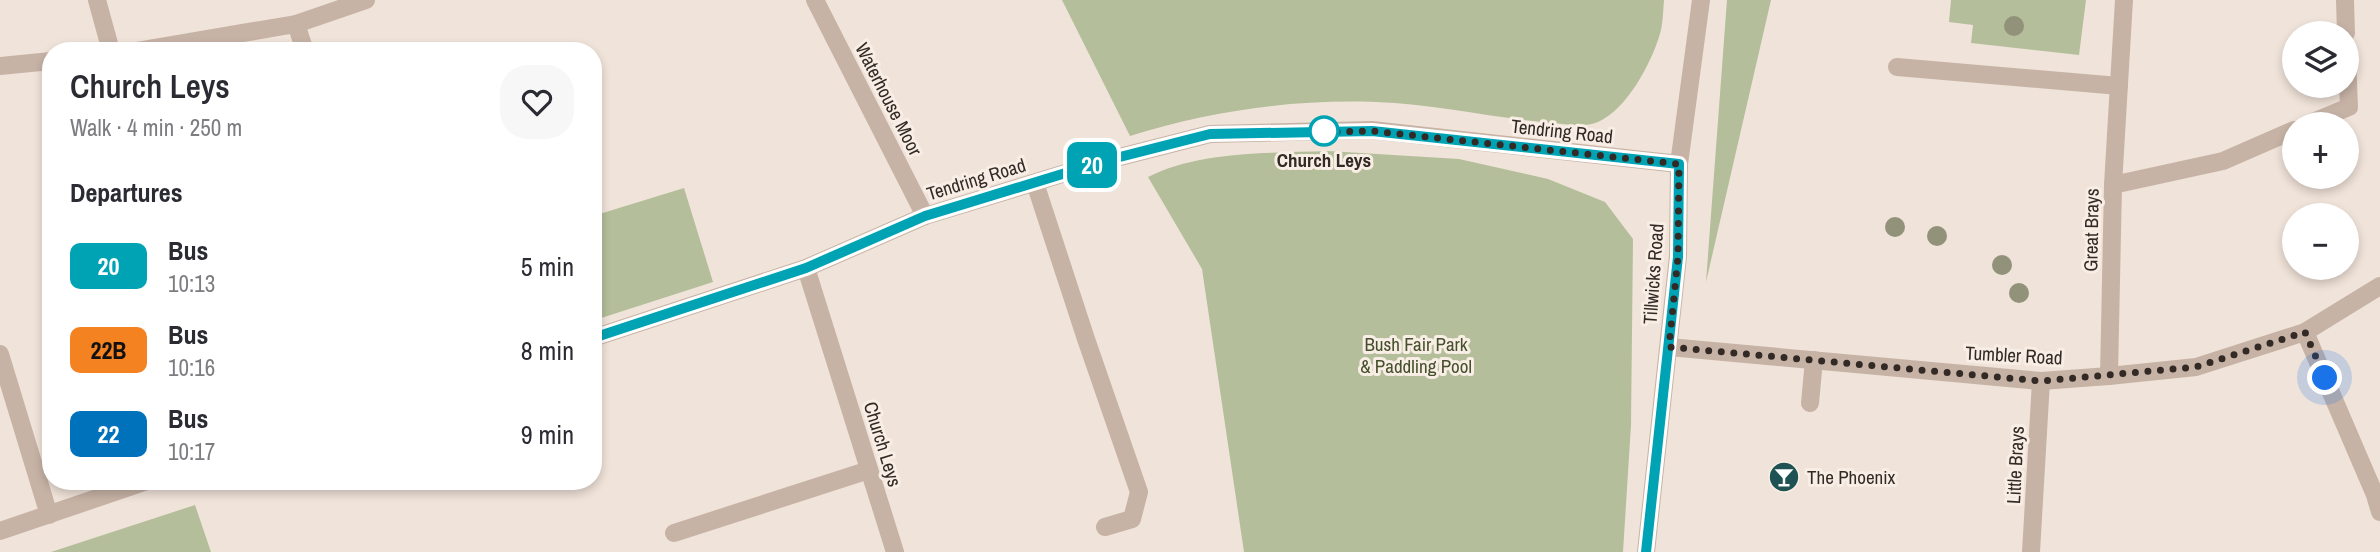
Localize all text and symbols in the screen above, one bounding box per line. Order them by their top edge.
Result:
map controls [2282,21,2359,280]
button: layers [2282,21,2359,98]
street label: Waterhouse Moor [849,38,929,161]
text: Church Leys [70,64,230,108]
button: heart [500,65,574,139]
text: Walk · 4 min · 250 m [70,112,242,143]
button: + [2282,112,2359,189]
street label: Tendring Road [1510,113,1614,149]
marker: Church Leys [1309,116,1339,146]
line badge: 20 [1060,142,1124,188]
place label: Church Leys [1277,147,1371,173]
text: 20 [1081,149,1103,181]
street label: Tendring Road [923,152,1029,206]
text: Departures [70,175,183,210]
street label: Great Brays [2077,188,2105,272]
button: − [2282,203,2359,280]
street label: Tillwicks Road [1637,223,1669,325]
text: Bus [168,233,208,268]
text: 5 min [521,249,574,284]
text: 20 [98,250,119,282]
text: 10:13 [168,268,215,299]
text: Bus [168,317,208,352]
park label: Bush Fair Park & Paddling Pool [1360,331,1472,379]
text: 8 min [521,333,574,368]
text: 22B [90,334,127,366]
street label: Tumbler Road [1965,339,2063,371]
text: 10:16 [168,352,215,383]
your location [2307,360,2342,395]
street label: Church Leys [858,398,908,490]
text: Bus [168,401,208,436]
text: 9 min [521,417,574,452]
text: 22 [98,418,119,450]
street label: Little Brays [2000,425,2030,505]
text: 10:17 [168,436,215,467]
bar icon: The Phoenix [1767,460,1801,494]
place label: The Phoenix [1807,464,1896,490]

